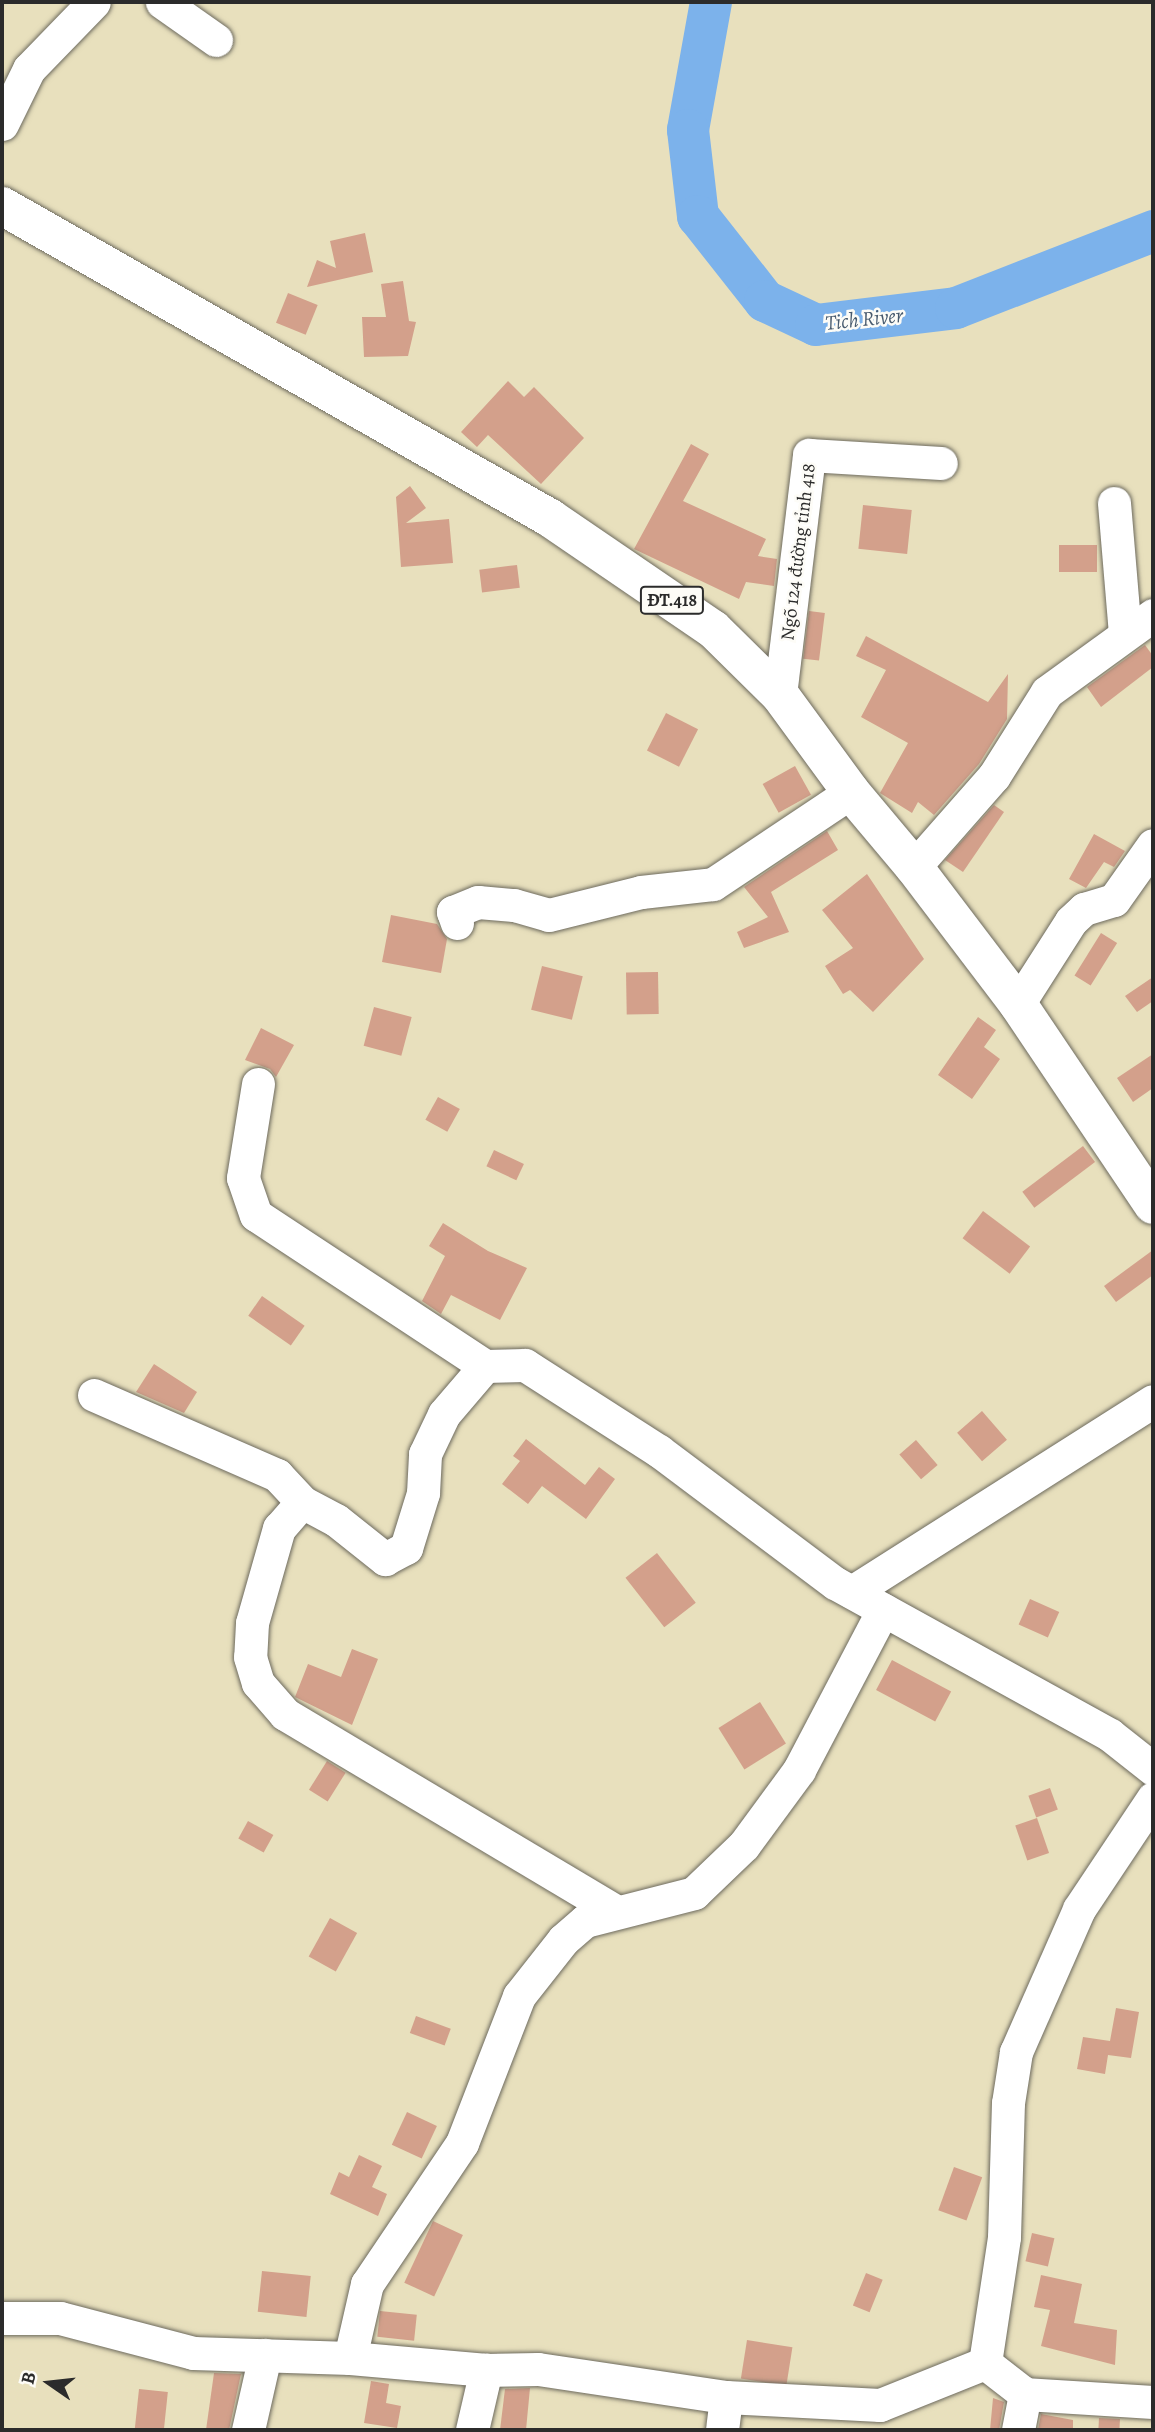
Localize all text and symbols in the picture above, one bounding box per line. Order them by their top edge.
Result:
water label: Tich River [824,302,904,336]
street label: Ngõ 124 đường tỉnh 418 [777,462,821,642]
road number: ĐT.418 [639,586,705,614]
north arrow [14,2348,84,2418]
text: B [15,2369,43,2387]

